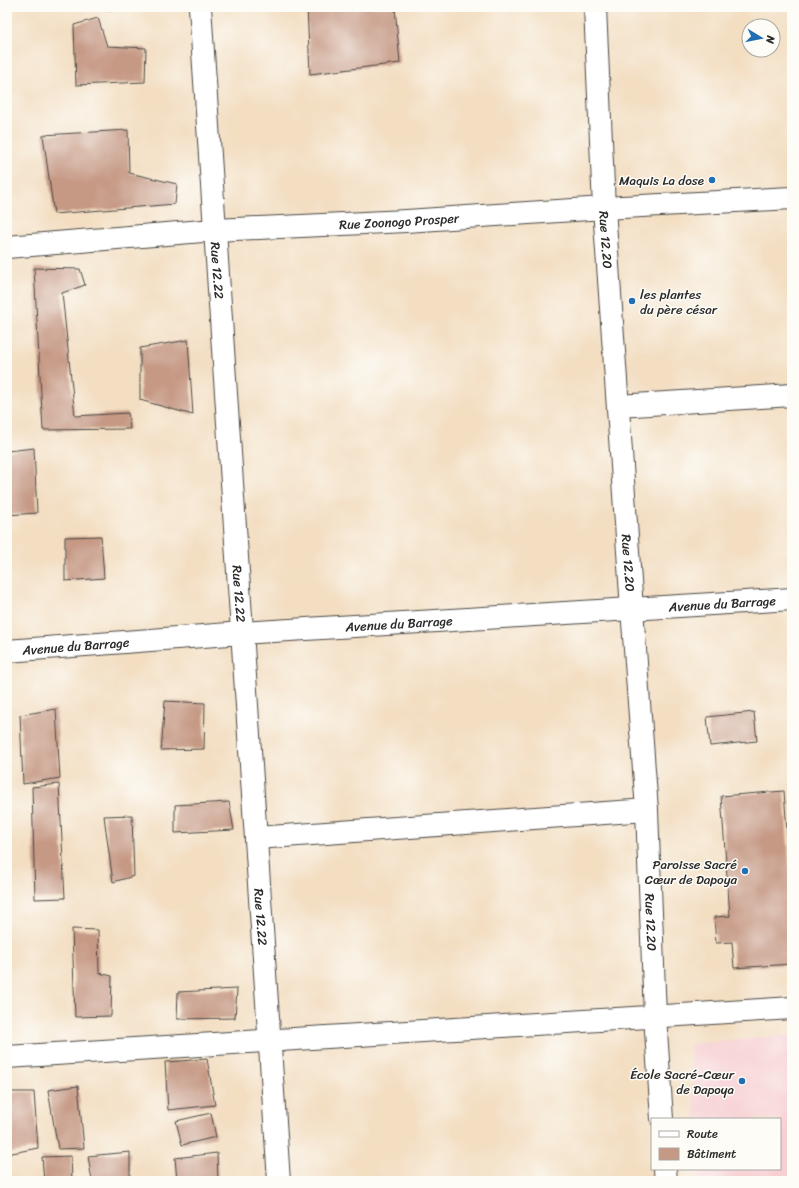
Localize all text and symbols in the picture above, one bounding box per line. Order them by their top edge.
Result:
north arrow [741,18,781,58]
text: N [760,33,781,45]
place label: Maquis La dose [619,169,704,192]
marker: Maquis La dose [707,175,717,185]
street label: Rue Zoonogo Prosper [339,206,461,236]
street label: Rue 12.20 [592,210,619,269]
street label: Rue 12.22 [204,241,231,300]
place label: les plantes du père césar [640,283,718,321]
marker: les plantes du père césar [627,296,637,306]
street label: Rue 12.20 [615,533,642,593]
street label: Rue 12.22 [226,564,252,623]
street label: Avenue du Barrage [667,589,777,619]
street label: Avenue du Barrage [344,609,454,639]
street label: Avenue du Barrage [20,631,131,662]
place label: Paroisse Sacré Cœur de Dapoya [645,853,737,891]
marker: Paroisse Sacré Cœur de Dapoya [740,866,750,876]
street label: Rue 12.22 [247,888,274,947]
street label: Rue 12.20 [638,893,663,951]
place label: École Sacré-Cœur de Dapoya [630,1063,735,1101]
marker: École Sacré-Cœur de Dapoya [737,1076,747,1086]
legend [651,1118,781,1170]
text: Route [687,1123,718,1145]
text: Bâtiment [687,1143,736,1165]

